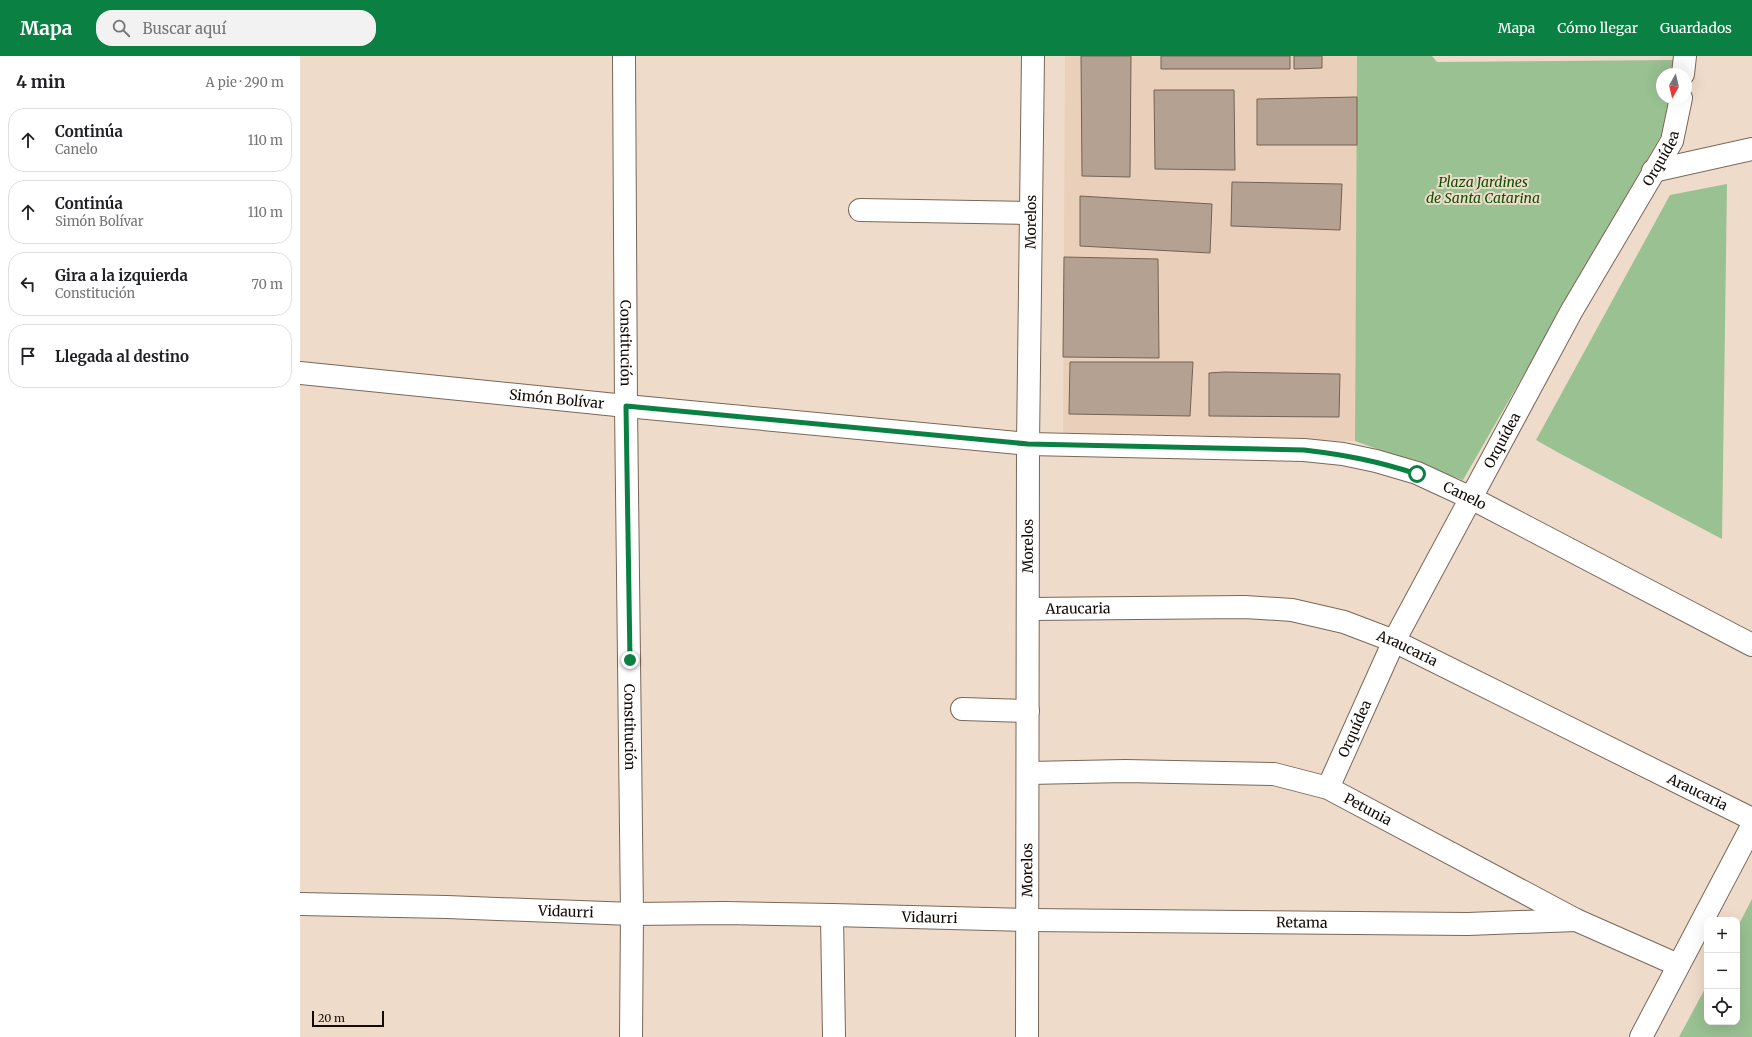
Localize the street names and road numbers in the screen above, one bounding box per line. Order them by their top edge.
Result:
street label: Orquídea [1638,129,1683,189]
street label: Morelos [1022,195,1040,249]
street label: Constitución [616,300,635,386]
street label: Simón Bolívar [508,385,605,413]
street label: Orquídea [1480,409,1525,471]
street label: Canelo [1440,477,1490,513]
street label: Morelos [1019,519,1037,573]
street label: Araucaria [1044,599,1111,618]
street label: Araucaria [1374,626,1441,670]
street label: Constitución [620,684,639,770]
street label: Orquídea [1334,697,1375,760]
street label: Araucaria [1664,769,1731,815]
street label: Petunia [1341,789,1395,830]
street label: Morelos [1018,843,1036,897]
street label: Vidaurri [537,901,594,922]
street label: Vidaurri [901,908,958,927]
street label: Retama [1276,913,1328,932]

